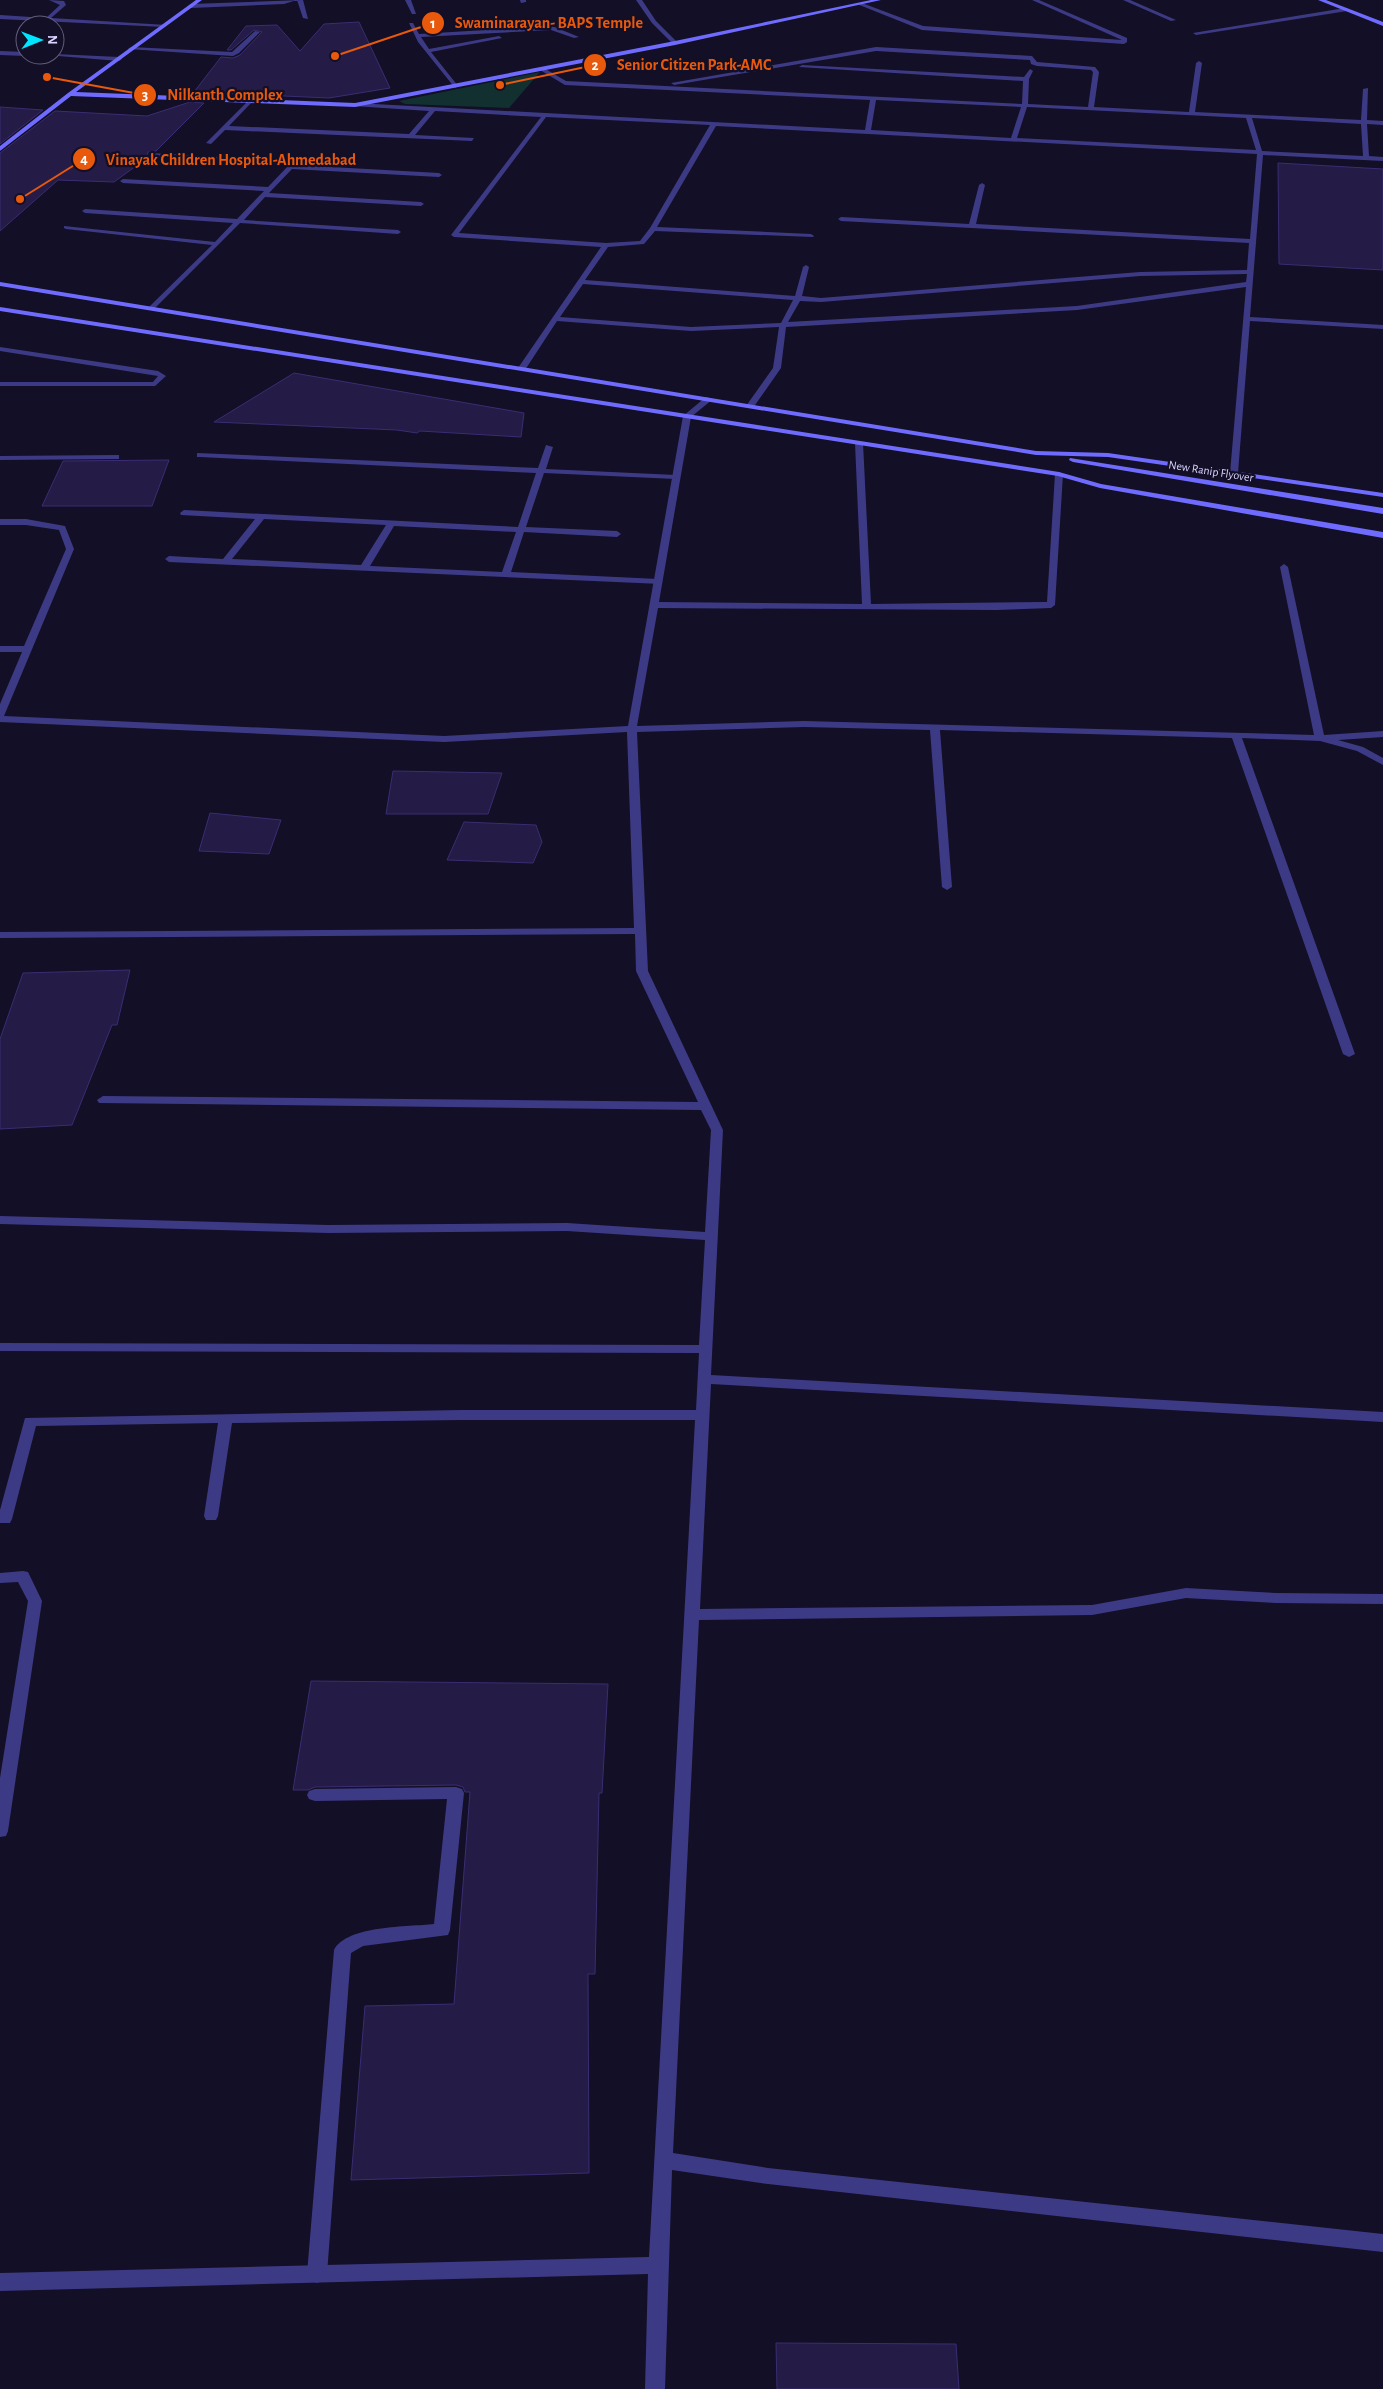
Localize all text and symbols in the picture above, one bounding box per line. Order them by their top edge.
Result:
callout: Swaminarayan- BAPS Temple [420,7,653,38]
north arrow [15,15,65,65]
text: Swaminarayan- BAPS Temple [455,15,644,32]
text: 1 [430,16,436,31]
text: N [45,35,59,45]
callout: Senior Citizen Park-AMC [582,49,782,80]
text: Senior Citizen Park-AMC [617,57,772,73]
text: 2 [591,58,599,73]
callout: Nilkanth Complex [133,79,293,110]
text: Nilkanth Complex [167,87,283,103]
text: 3 [142,88,148,103]
callout: Vinayak Children Hospital-Ahmedabad [71,144,366,175]
text: 4 [80,152,88,167]
text: Vinayak Children Hospital-Ahmedabad [106,152,357,169]
street label: New Ranip Flyover [1168,458,1254,485]

